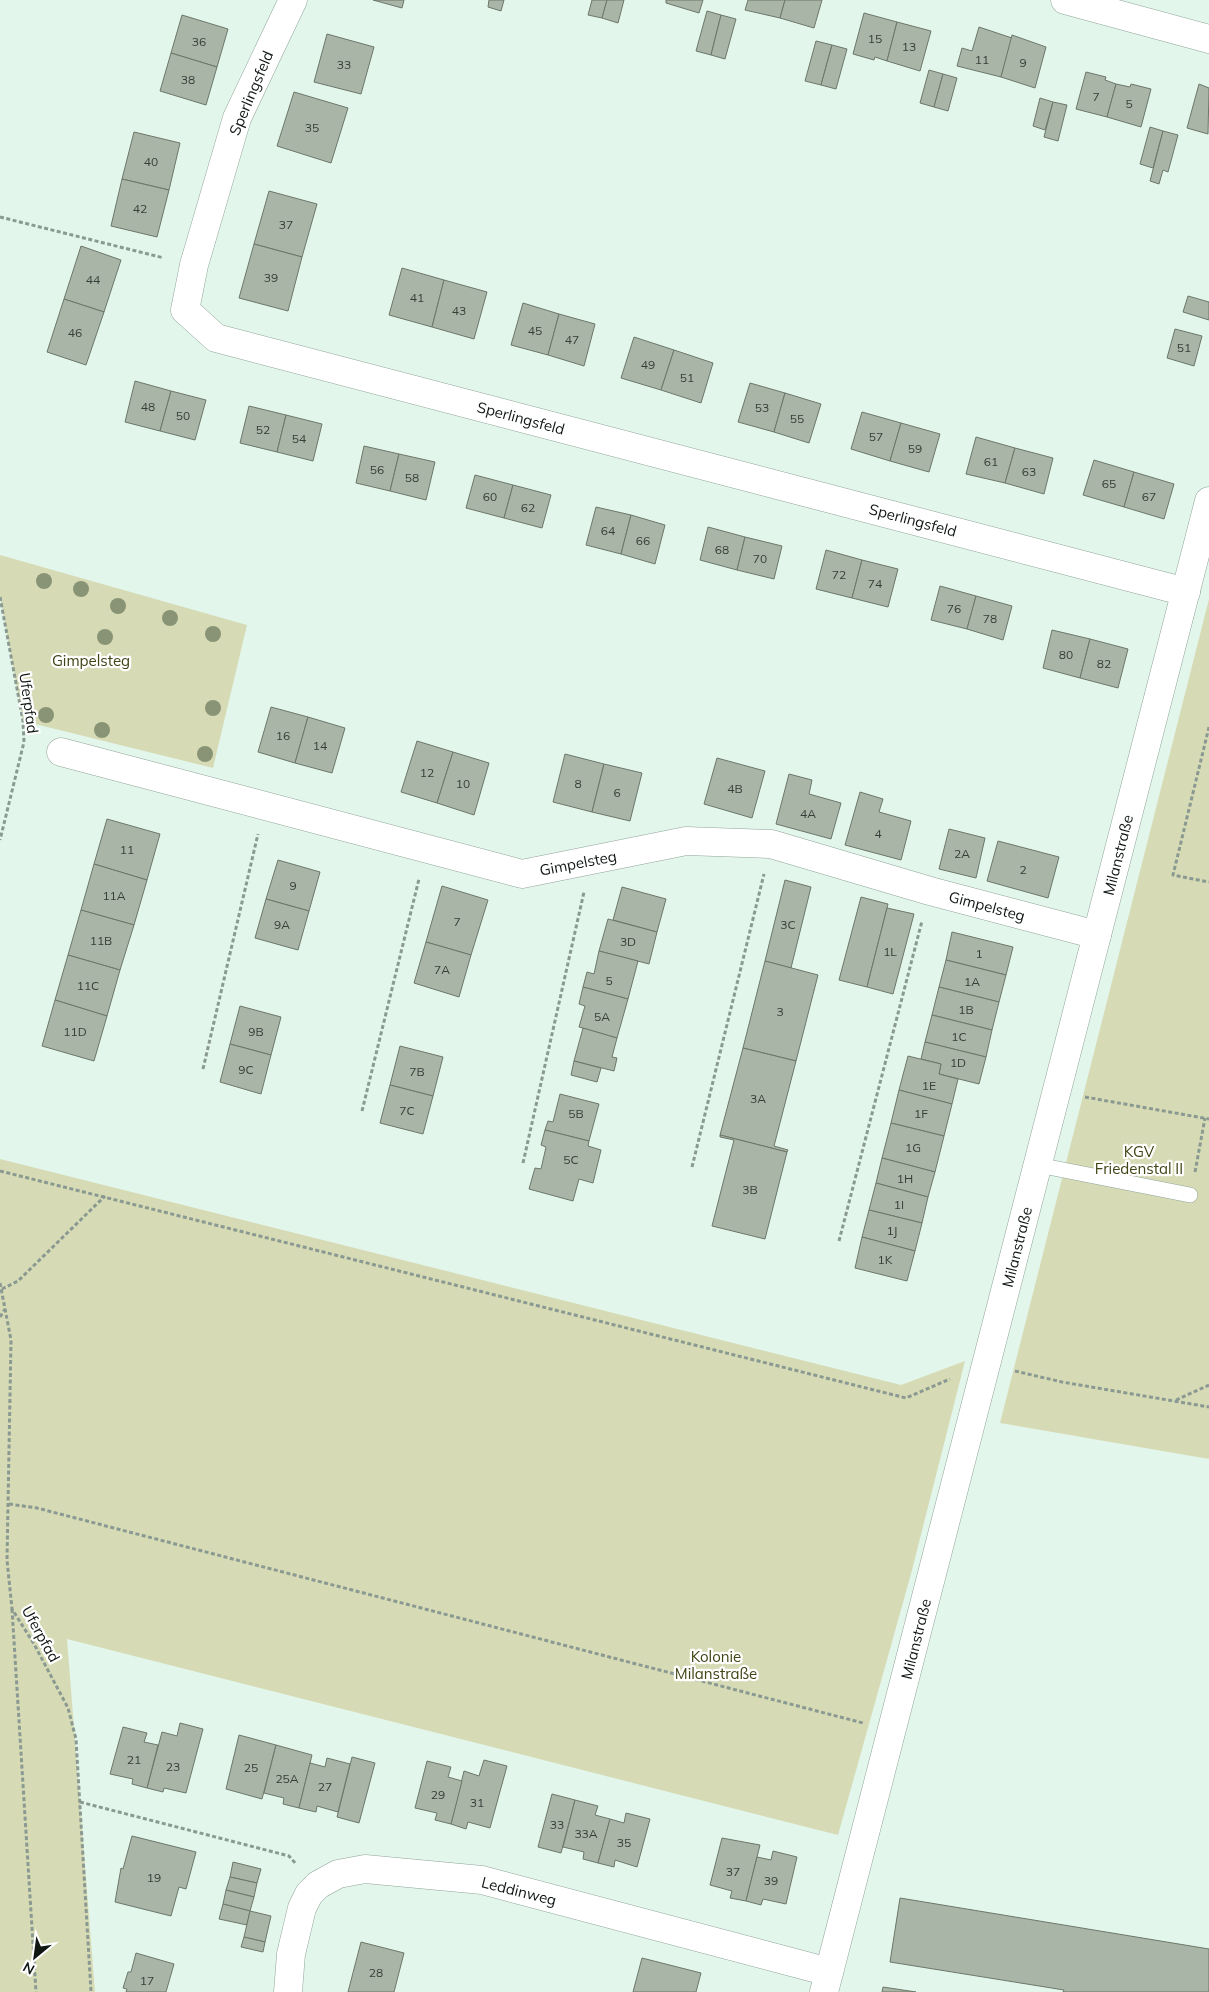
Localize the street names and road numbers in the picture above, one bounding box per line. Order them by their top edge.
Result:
street label: Sperlingsfeld [225,48,277,138]
street label: Sperlingsfeld [475,397,567,439]
street label: Sperlingsfeld [867,499,959,541]
street label: Uferpfad [15,671,43,735]
street label: Milanstraße [1099,813,1137,897]
street label: Gimpelsteg [538,846,618,880]
street label: Gimpelsteg [947,887,1027,925]
street label: Milanstraße [998,1205,1036,1289]
street label: Milanstraße [897,1597,935,1681]
street label: Uferpfad [18,1603,64,1665]
street label: Leddinweg [479,1873,559,1909]

